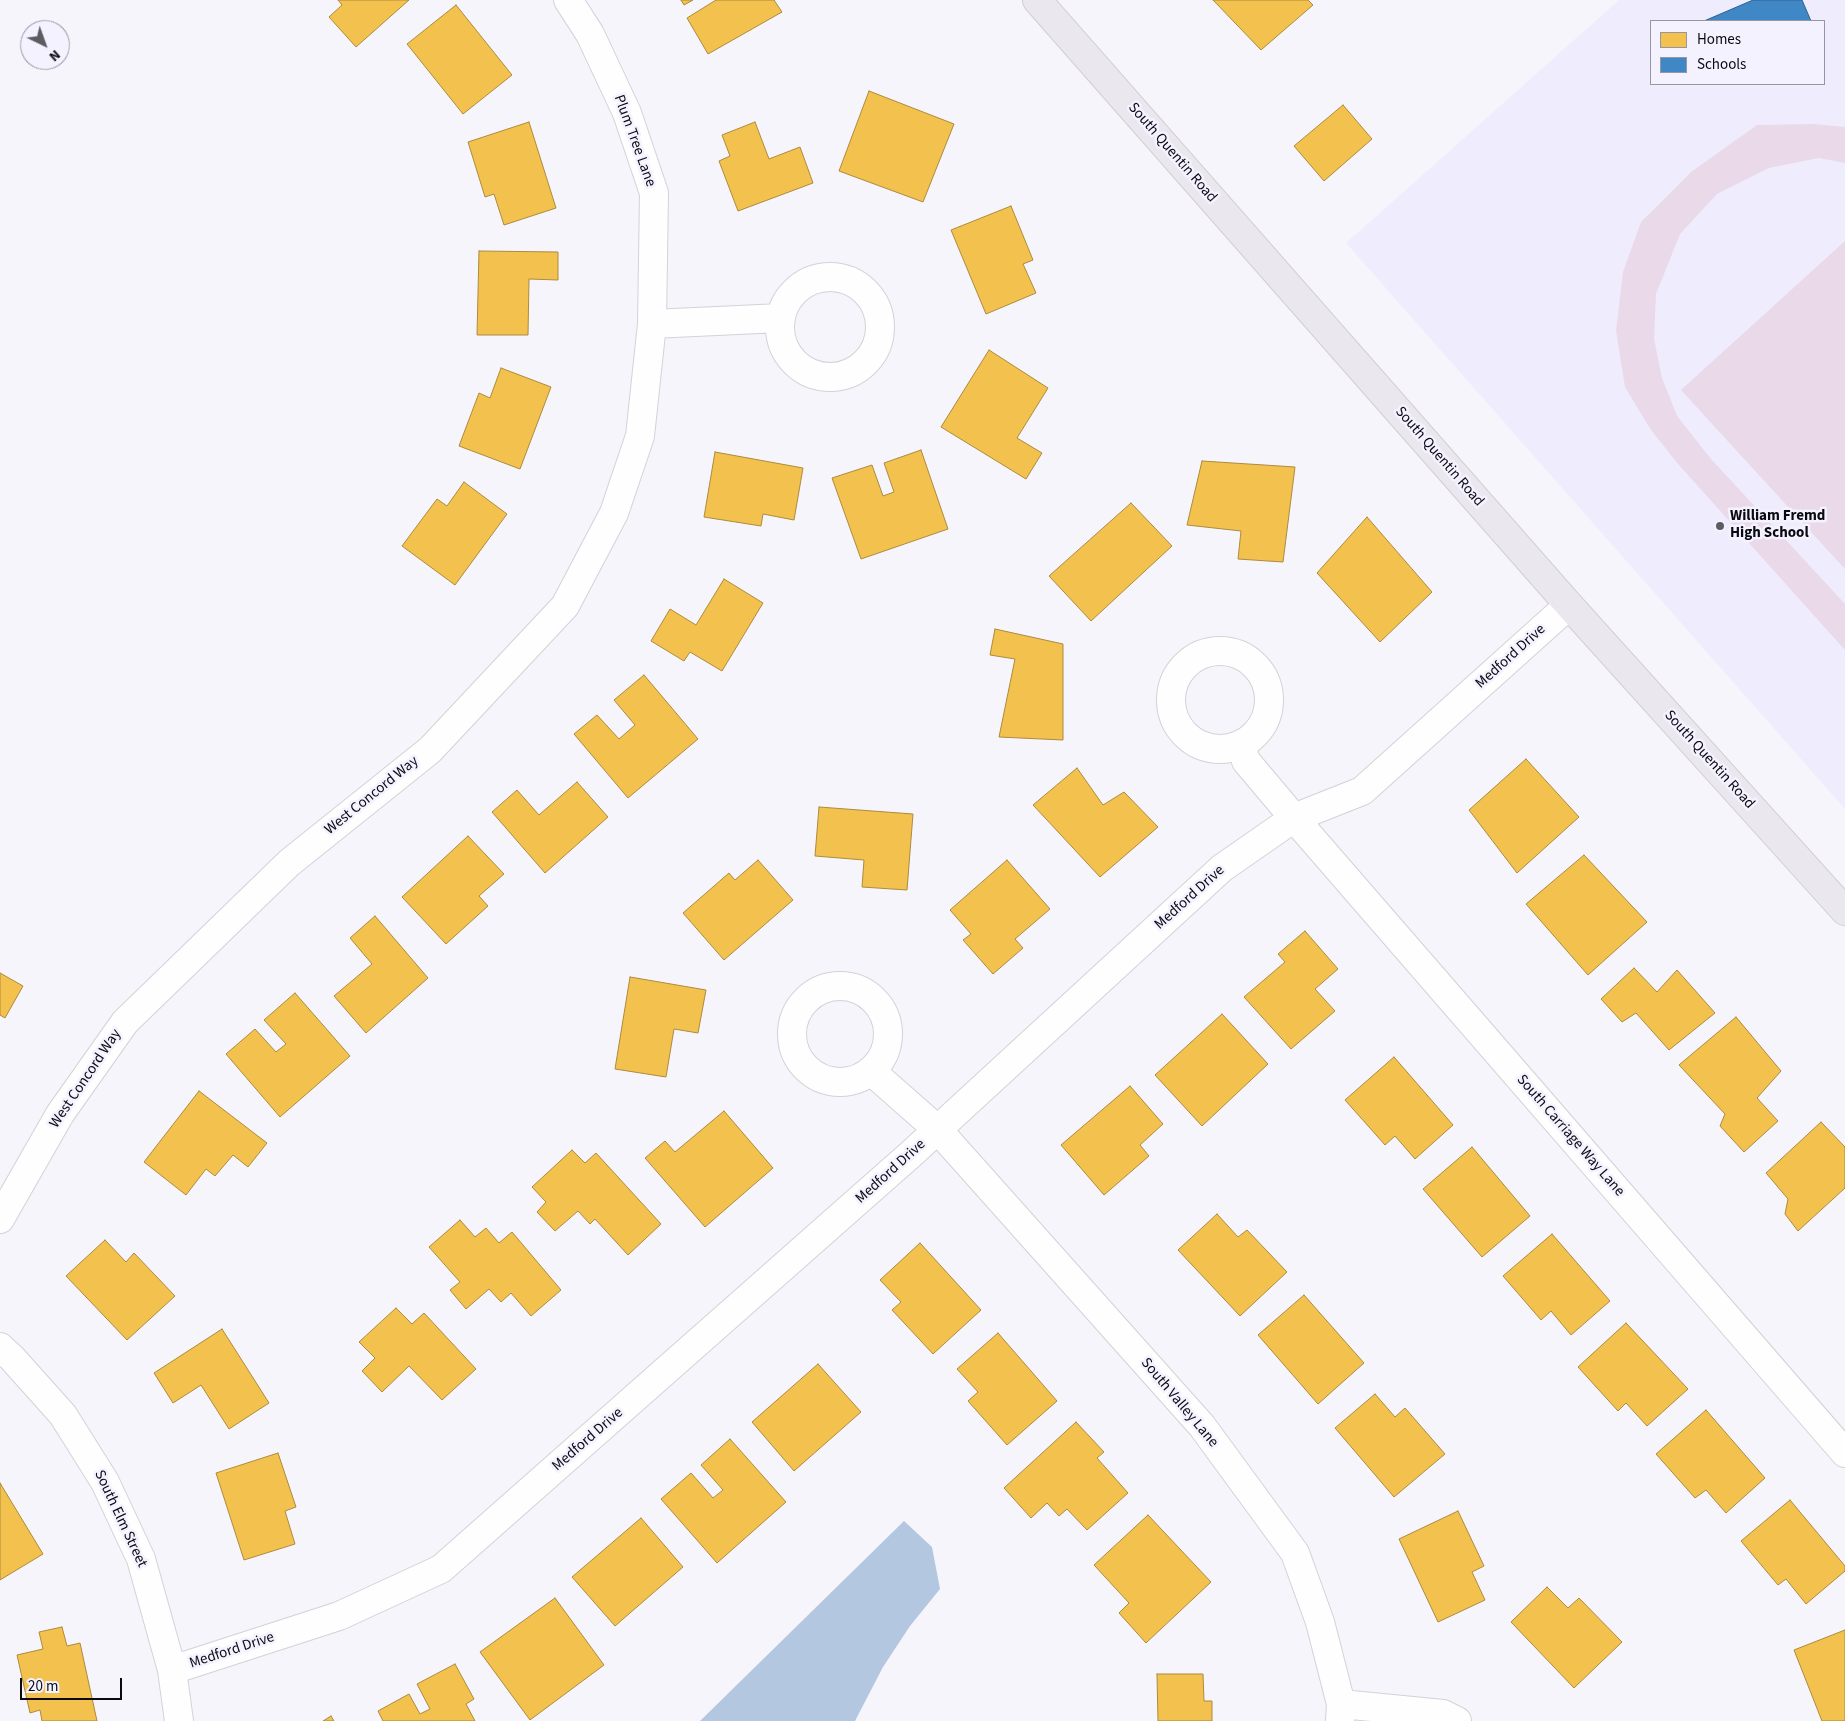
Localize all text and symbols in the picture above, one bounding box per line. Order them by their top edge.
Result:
north arrow [20,20,70,70]
legend [1650,20,1825,85]
text: Homes [1697,29,1741,50]
text: N [44,45,65,66]
text: Schools [1697,54,1746,75]
street label: Plum Tree Lane [609,92,659,190]
street label: South Quentin Road [1124,99,1220,207]
street label: South Quentin Road [1391,403,1487,511]
place label: William Fremd High School [1730,508,1825,543]
marker: William Fremd High School [1714,520,1726,532]
street label: Medford Drive [1472,621,1550,693]
street label: South Quentin Road [1660,707,1758,813]
street label: West Concord Way [322,753,422,839]
street label: Medford Drive [1151,862,1229,934]
street label: West Concord Way [46,1026,126,1132]
street label: South Carriage Way Lane [1512,1071,1628,1201]
street label: Medford Drive [852,1136,930,1208]
street label: South Valley Lane [1136,1355,1222,1451]
street label: Medford Drive [549,1404,627,1476]
street label: South Elm Street [90,1467,150,1571]
street label: Medford Drive [187,1629,277,1673]
scale bar [22,1668,125,1700]
text: 20 m [28,1676,58,1697]

